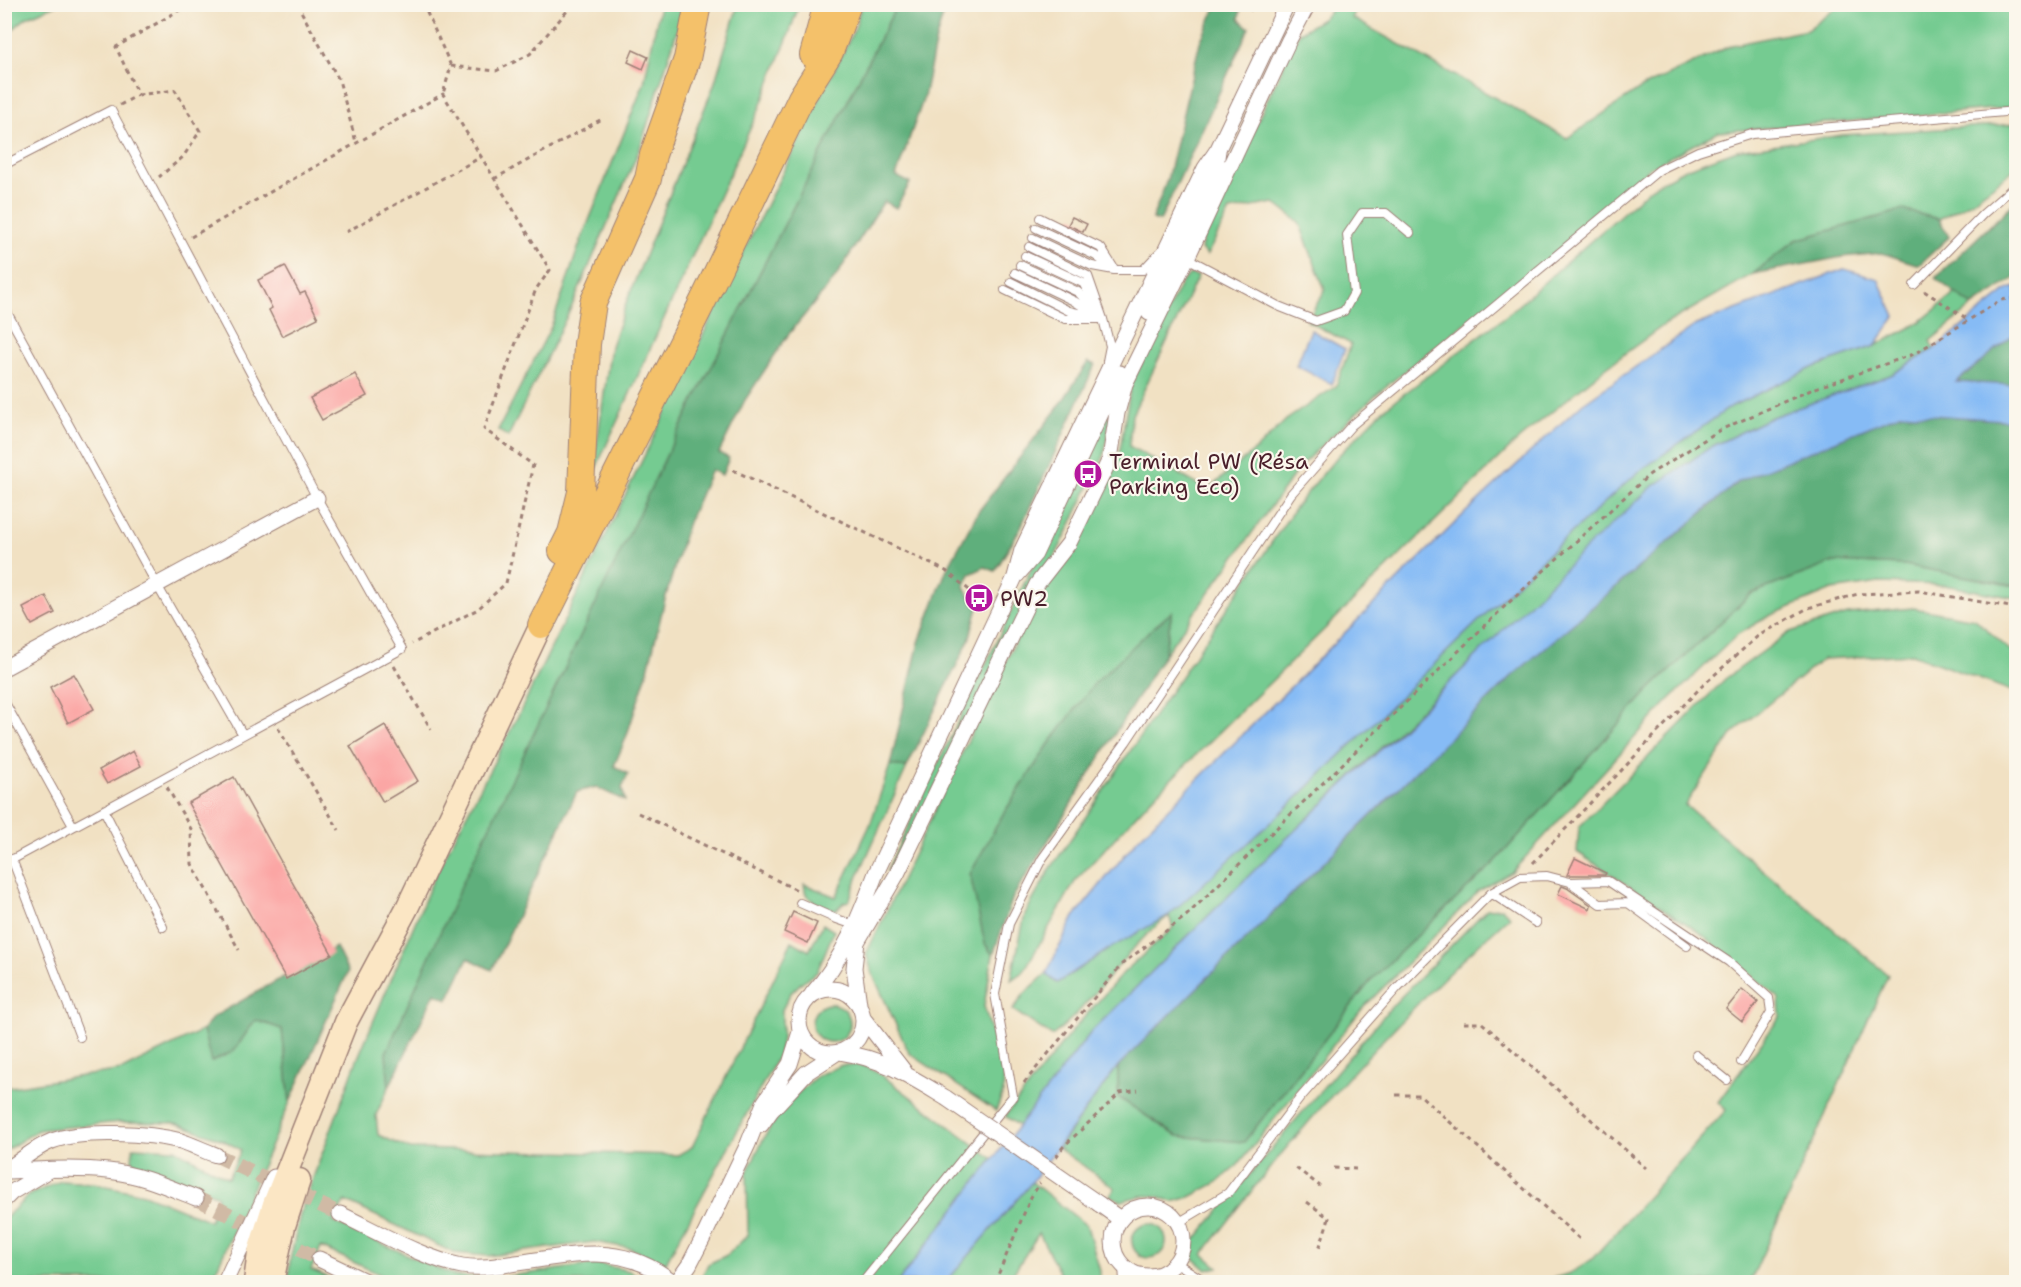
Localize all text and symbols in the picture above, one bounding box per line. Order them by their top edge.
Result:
place label: Terminal PW (Résa Parking Eco) [1109,447,1309,501]
bus stop icon: Terminal PW (Résa Parking Eco) [1072,458,1104,490]
bus stop icon: PW2 [963,582,995,614]
place label: PW2 [1000,584,1048,613]

